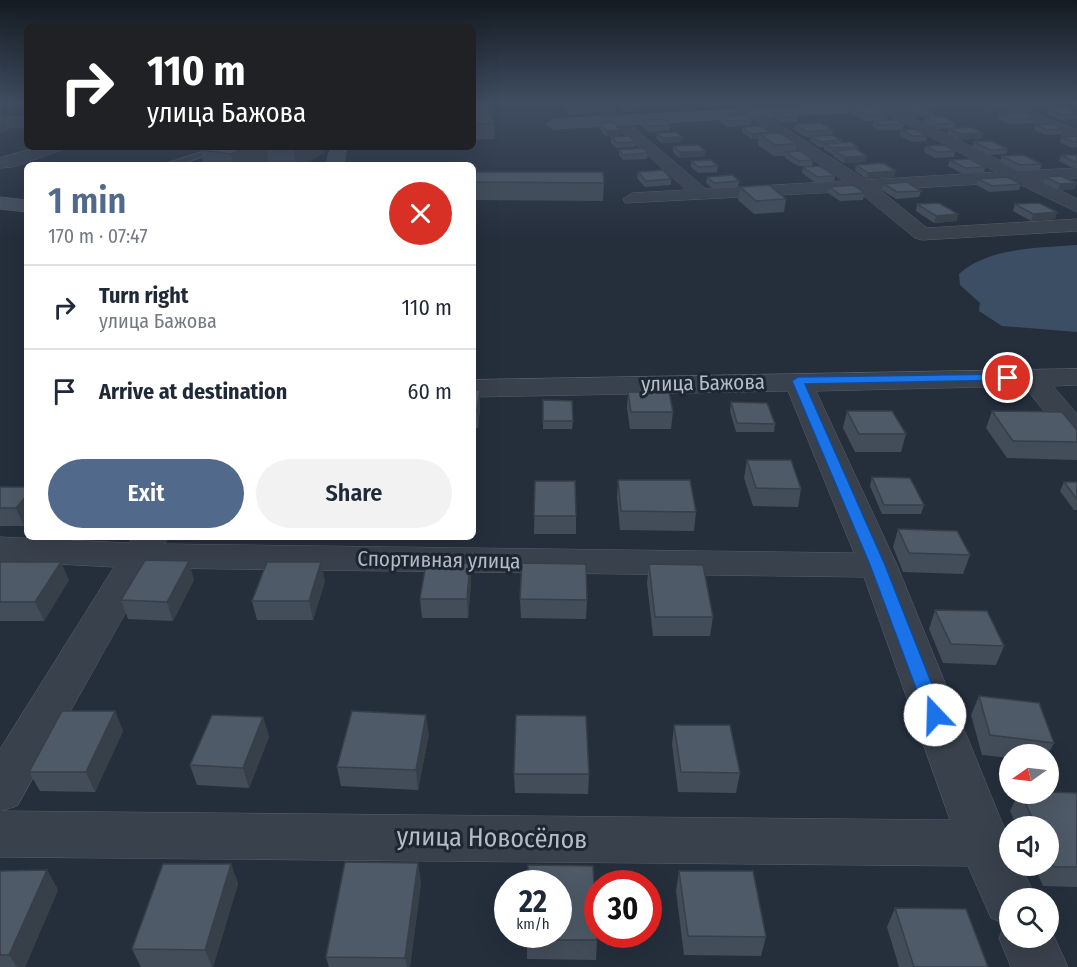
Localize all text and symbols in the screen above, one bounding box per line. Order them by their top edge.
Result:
text: 110 m [147,46,246,96]
icon: right [48,48,126,126]
text: улица Бажова [147,97,306,129]
text: 1 min [48,179,126,223]
button: close [389,182,452,245]
text: 170 m · 07:47 [48,224,148,248]
text: Turn right [99,282,188,309]
icon: right [48,291,81,324]
text: 110 m [402,294,452,321]
text: улица Бажова [99,309,217,333]
pin [982,352,1033,403]
icon: arrive [991,361,1024,394]
street label: улица Бажова [641,369,765,397]
icon: arrive [48,375,81,408]
text: Arrive at destination [99,378,287,405]
text: 60 m [408,378,452,405]
button: Exit [48,459,244,528]
button: Share [256,459,452,528]
street label: Спортивная улица [357,546,521,574]
position arrow [903,683,967,747]
north arrow [999,744,1059,804]
map controls [999,744,1059,948]
button: sound [999,816,1059,876]
street label: улица Новосёлов [396,821,588,855]
speed limit sign: 30 [584,870,662,948]
text: 22 [519,884,547,920]
button: search [999,888,1059,948]
text: km/h [516,915,550,933]

